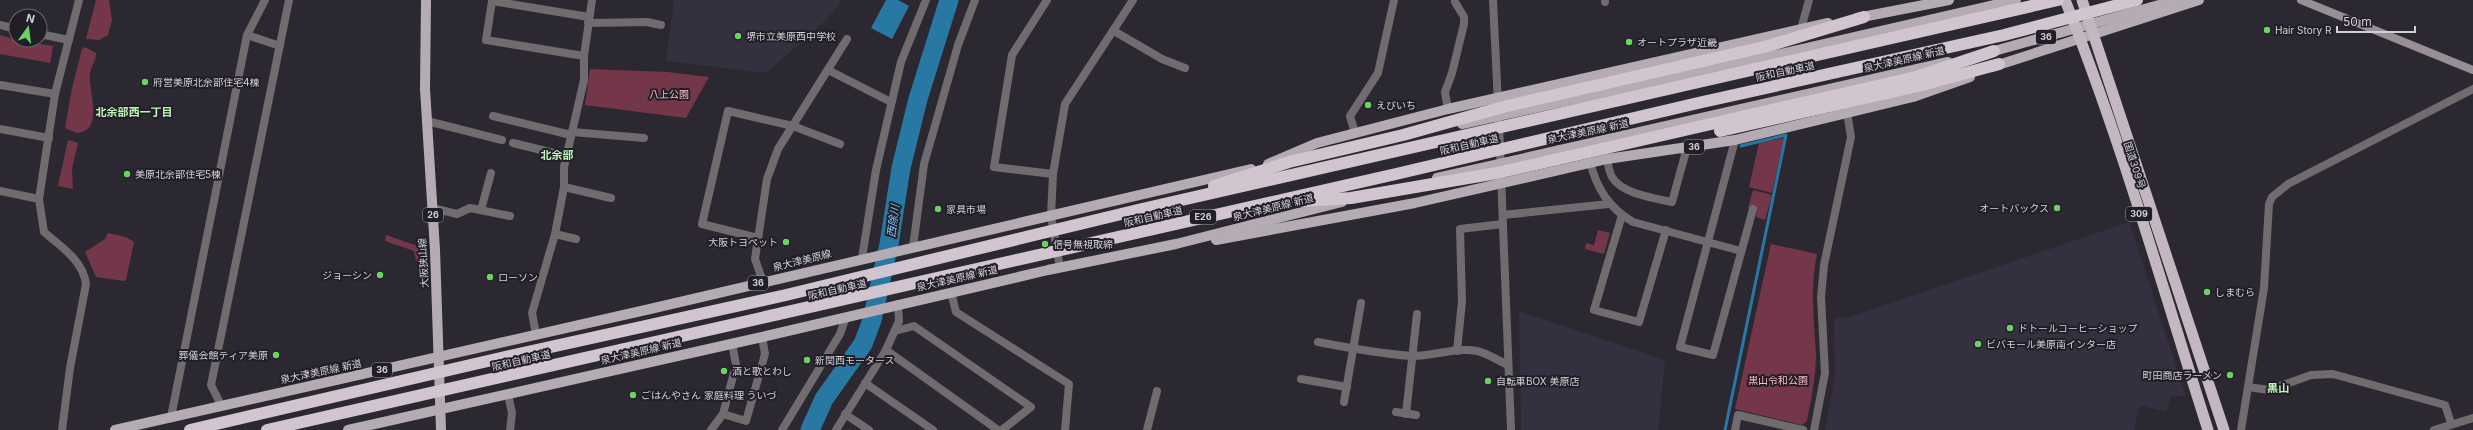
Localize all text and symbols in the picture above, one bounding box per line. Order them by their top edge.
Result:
north arrow [8,8,48,48]
scale bar [2337,8,2415,34]
text: N [25,10,36,26]
text: 50 m [2343,14,2372,29]
place label: Hair Story R [2275,24,2332,36]
marker: Hair Story R [2262,25,2272,35]
place label: 堺市立美原西中学校 [746,30,836,42]
road number: 36 [2036,30,2056,44]
marker: 堺市立美原西中学校 [733,31,743,41]
place label: オートプラザ近畿 [1637,36,1717,48]
marker: オートプラザ近畿 [1624,37,1634,47]
street label: 泉大津美原線 新道 [1862,44,1946,74]
street label: 阪和自動車道 [1754,59,1816,83]
place label: 府営美原北余部住宅4棟 [153,76,259,88]
marker: 府営美原北余部住宅4棟 [140,77,150,87]
park label: 八上公園 [649,88,689,100]
place label: えびいち [1376,99,1416,111]
marker: えびいち [1363,100,1373,110]
district label: 北余部西一丁目 [96,105,173,119]
street label: 泉大津美原線 新道 [1546,117,1630,145]
street label: 阪和自動車道 [1438,131,1500,157]
road number: 36 [1684,140,1704,154]
street label: 国道309号 [2122,140,2148,190]
district label: 北余部 [541,148,574,162]
place label: 美原北余部住宅5棟 [135,168,221,180]
marker: 美原北余部住宅5棟 [122,169,132,179]
street label: 泉大津美原線 新道 [1231,191,1315,223]
place label: オートバックス [1979,202,2049,214]
water label: 西除川 [884,203,902,238]
place label: 家具市場 [946,203,986,215]
street label: 阪和自動車道 [1122,203,1184,229]
marker: オートバックス [2052,203,2062,213]
marker: 家具市場 [933,204,943,214]
road number: 309 [2126,207,2152,221]
road number: 26 [423,208,443,222]
road number: E26 [1190,210,1216,224]
place label: 大阪トヨペット [708,236,778,248]
marker: 大阪トヨペット [781,237,791,247]
street label: 大阪狭山線 [416,238,430,288]
place label: 信号無視取締 [1053,238,1113,250]
marker: 信号無視取締 [1040,239,1050,249]
street label: 泉大津美原線 [771,247,833,273]
street label: 泉大津美原線 新道 [915,263,999,293]
place label: ジョーシン [322,269,372,281]
marker: ジョーシン [375,270,385,280]
place label: ローソン [498,271,538,283]
marker: ローソン [485,272,495,282]
road number: 36 [748,276,768,290]
street label: 阪和自動車道 [806,276,868,302]
place label: しまむら [2215,286,2255,298]
marker: しまむら [2202,287,2212,297]
place label: ドトールコーヒーショップ [2018,322,2138,334]
marker: ドトールコーヒーショップ [2005,323,2015,333]
street label: 泉大津美原線 新道 [599,336,683,366]
place label: ビバモール美原南インター店 [1986,338,2116,350]
marker: ビバモール美原南インター店 [1973,339,1983,349]
street label: 阪和自動車道 [490,347,552,373]
place label: 葬儀会館ティア美原 [179,349,268,361]
marker: 葬儀会館ティア美原 [271,350,281,360]
place label: 新関西モータース [815,354,895,366]
marker: 新関西モータース [802,355,812,365]
street label: 泉大津美原線 新道 [279,357,363,385]
road number: 36 [372,363,392,377]
place label: 酒と歌とわし [732,365,792,377]
marker: 酒と歌とわし [719,366,729,376]
place label: 町田商店ラーメン [2142,369,2222,381]
marker: 町田商店ラーメン [2225,370,2235,380]
park label: 黒山令和公園 [1748,374,1808,386]
place label: 自転車BOX 美原店 [1496,375,1579,387]
marker: 自転車BOX 美原店 [1483,376,1493,386]
district label: 黒山 [2267,381,2289,395]
place label: ごはんやさん 家庭料理 ういづ [641,389,777,401]
marker: ごはんやさん 家庭料理 ういづ [628,390,638,400]

